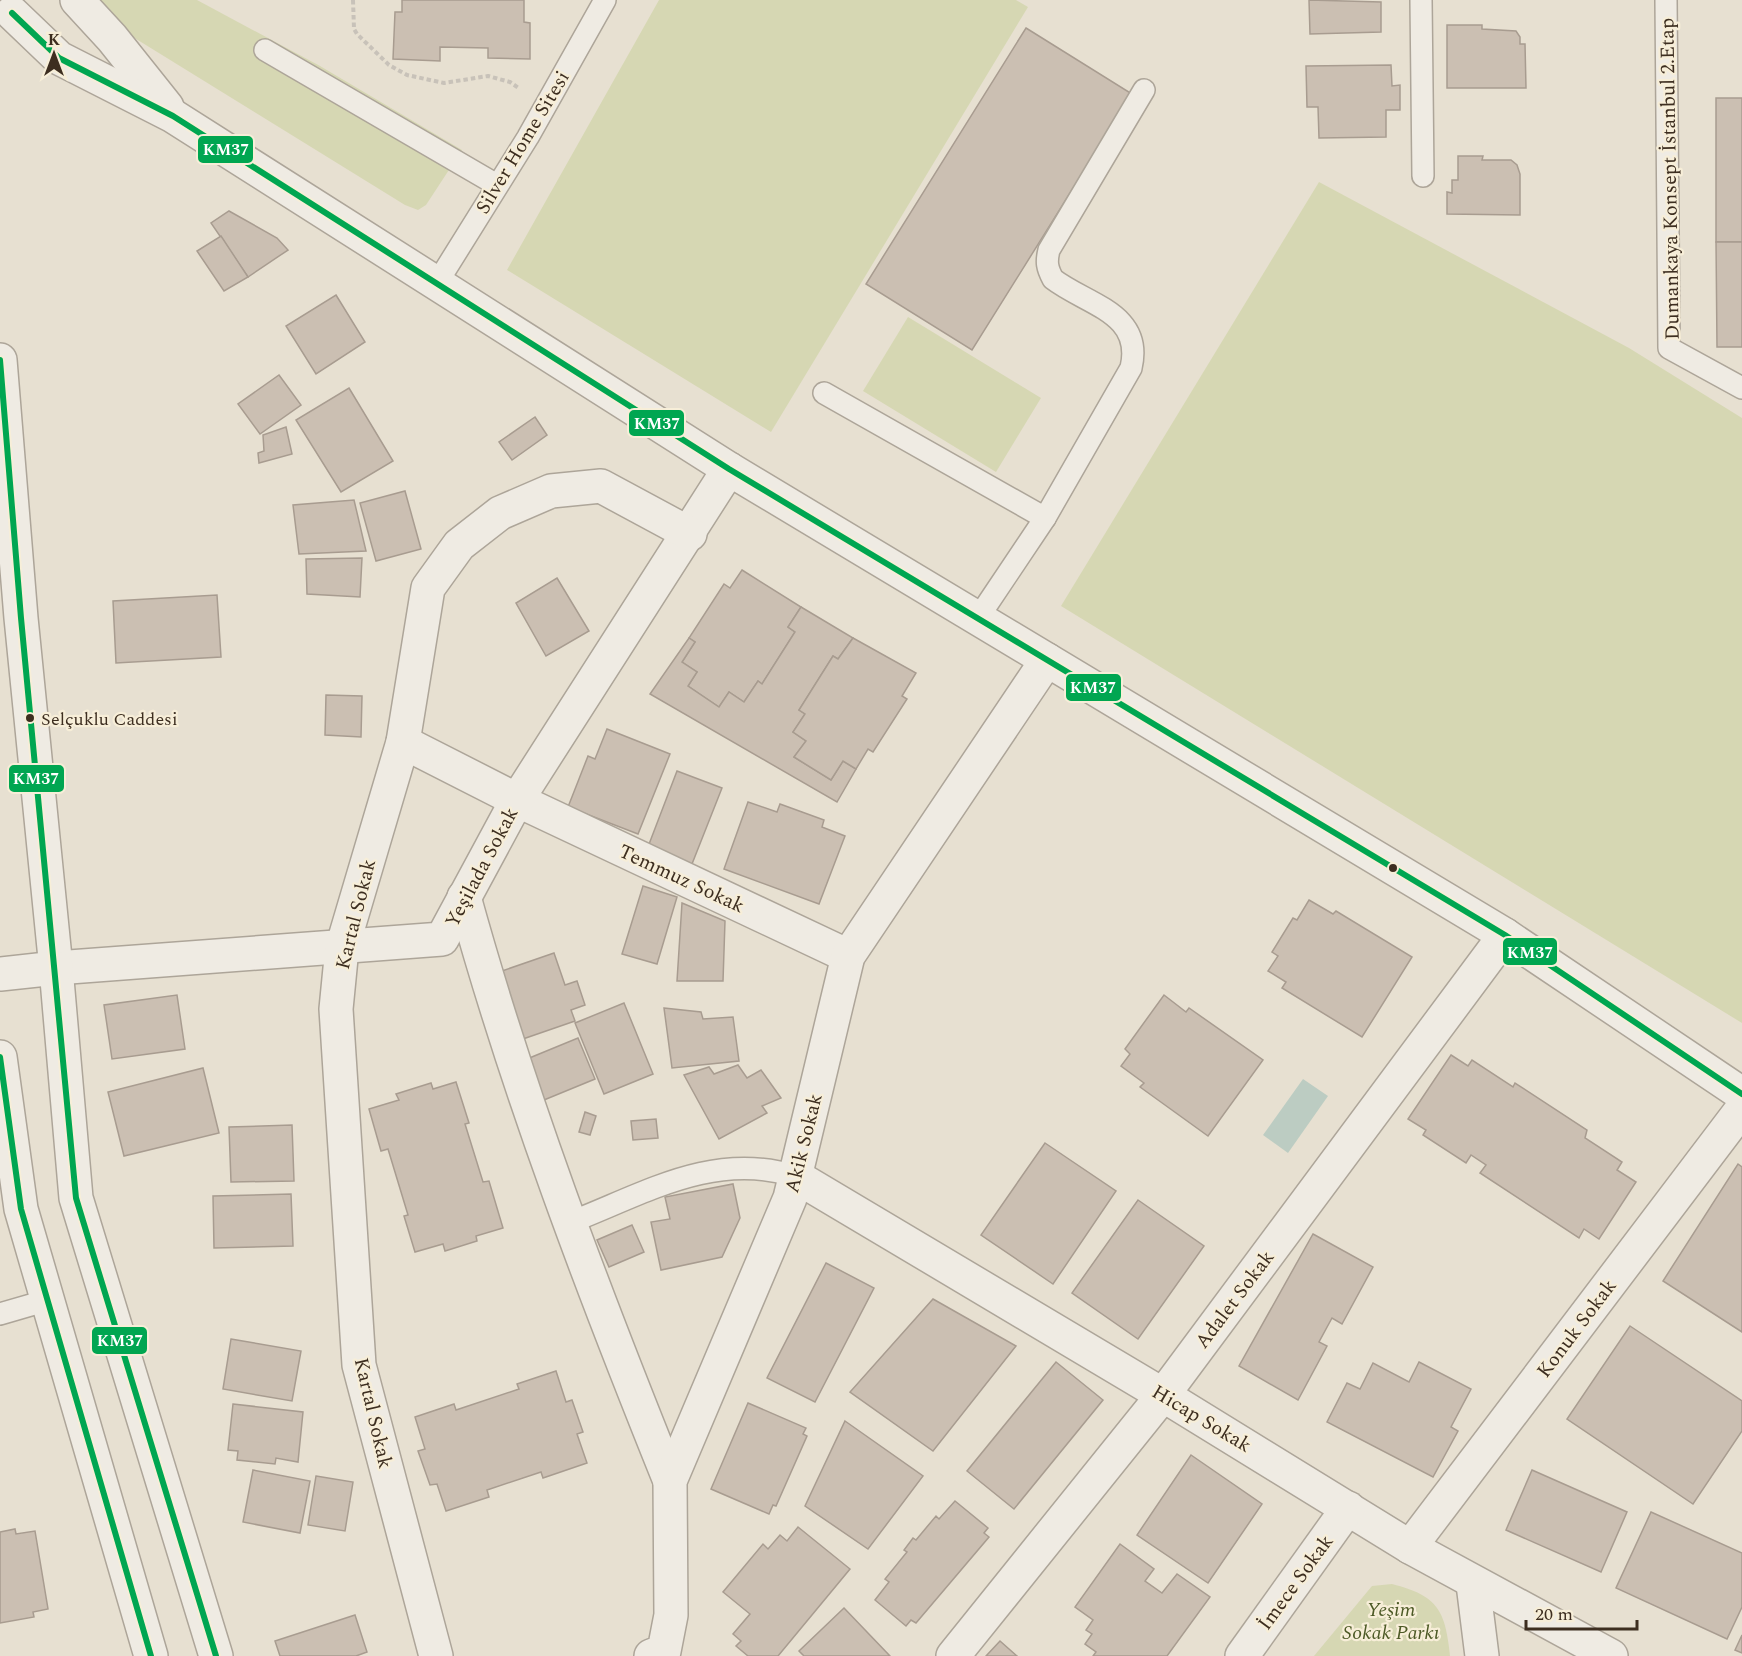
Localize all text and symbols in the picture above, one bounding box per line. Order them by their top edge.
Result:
street label: Dumankaya Konsept İstanbul 2.Etap [1652,18,1688,340]
north arrow [24,24,84,84]
text: K [48,28,61,52]
street label: Silver Home Sitesi [468,65,578,220]
line badge: KM37 [197,135,254,164]
text: KM37 [203,138,249,162]
line badge: KM37 [628,409,685,437]
text: KM37 [634,412,680,436]
line badge: KM37 [1065,673,1122,702]
text: KM37 [1070,676,1116,700]
place label: Selçuklu Caddesi [41,706,178,733]
marker: Selçuklu Caddesi [24,712,36,724]
line badge: KM37 [8,764,65,793]
text: KM37 [13,767,59,791]
street label: Yeşilada Sokak [437,802,526,933]
street label: Temmuz Sokak [614,837,750,921]
street label: Kartal Sokak [328,856,384,973]
unlabelled marker [1387,862,1399,874]
line badge: KM37 [1502,937,1558,966]
text: KM37 [1507,941,1553,965]
street label: Akik Sokak [777,1090,831,1196]
street label: Adalet Sokak [1188,1244,1282,1355]
street label: Konuk Sokak [1530,1273,1624,1384]
line badge: KM37 [91,1326,148,1355]
text: KM37 [97,1329,143,1353]
street label: Kartal Sokak [346,1355,400,1472]
street label: Hicap Sokak [1146,1377,1257,1460]
street label: İmece Sokak [1251,1528,1341,1637]
scale bar [1526,1593,1637,1631]
park label: Yeşim Sokak Parkı [1342,1595,1440,1648]
text: 20 m [1535,1601,1573,1628]

